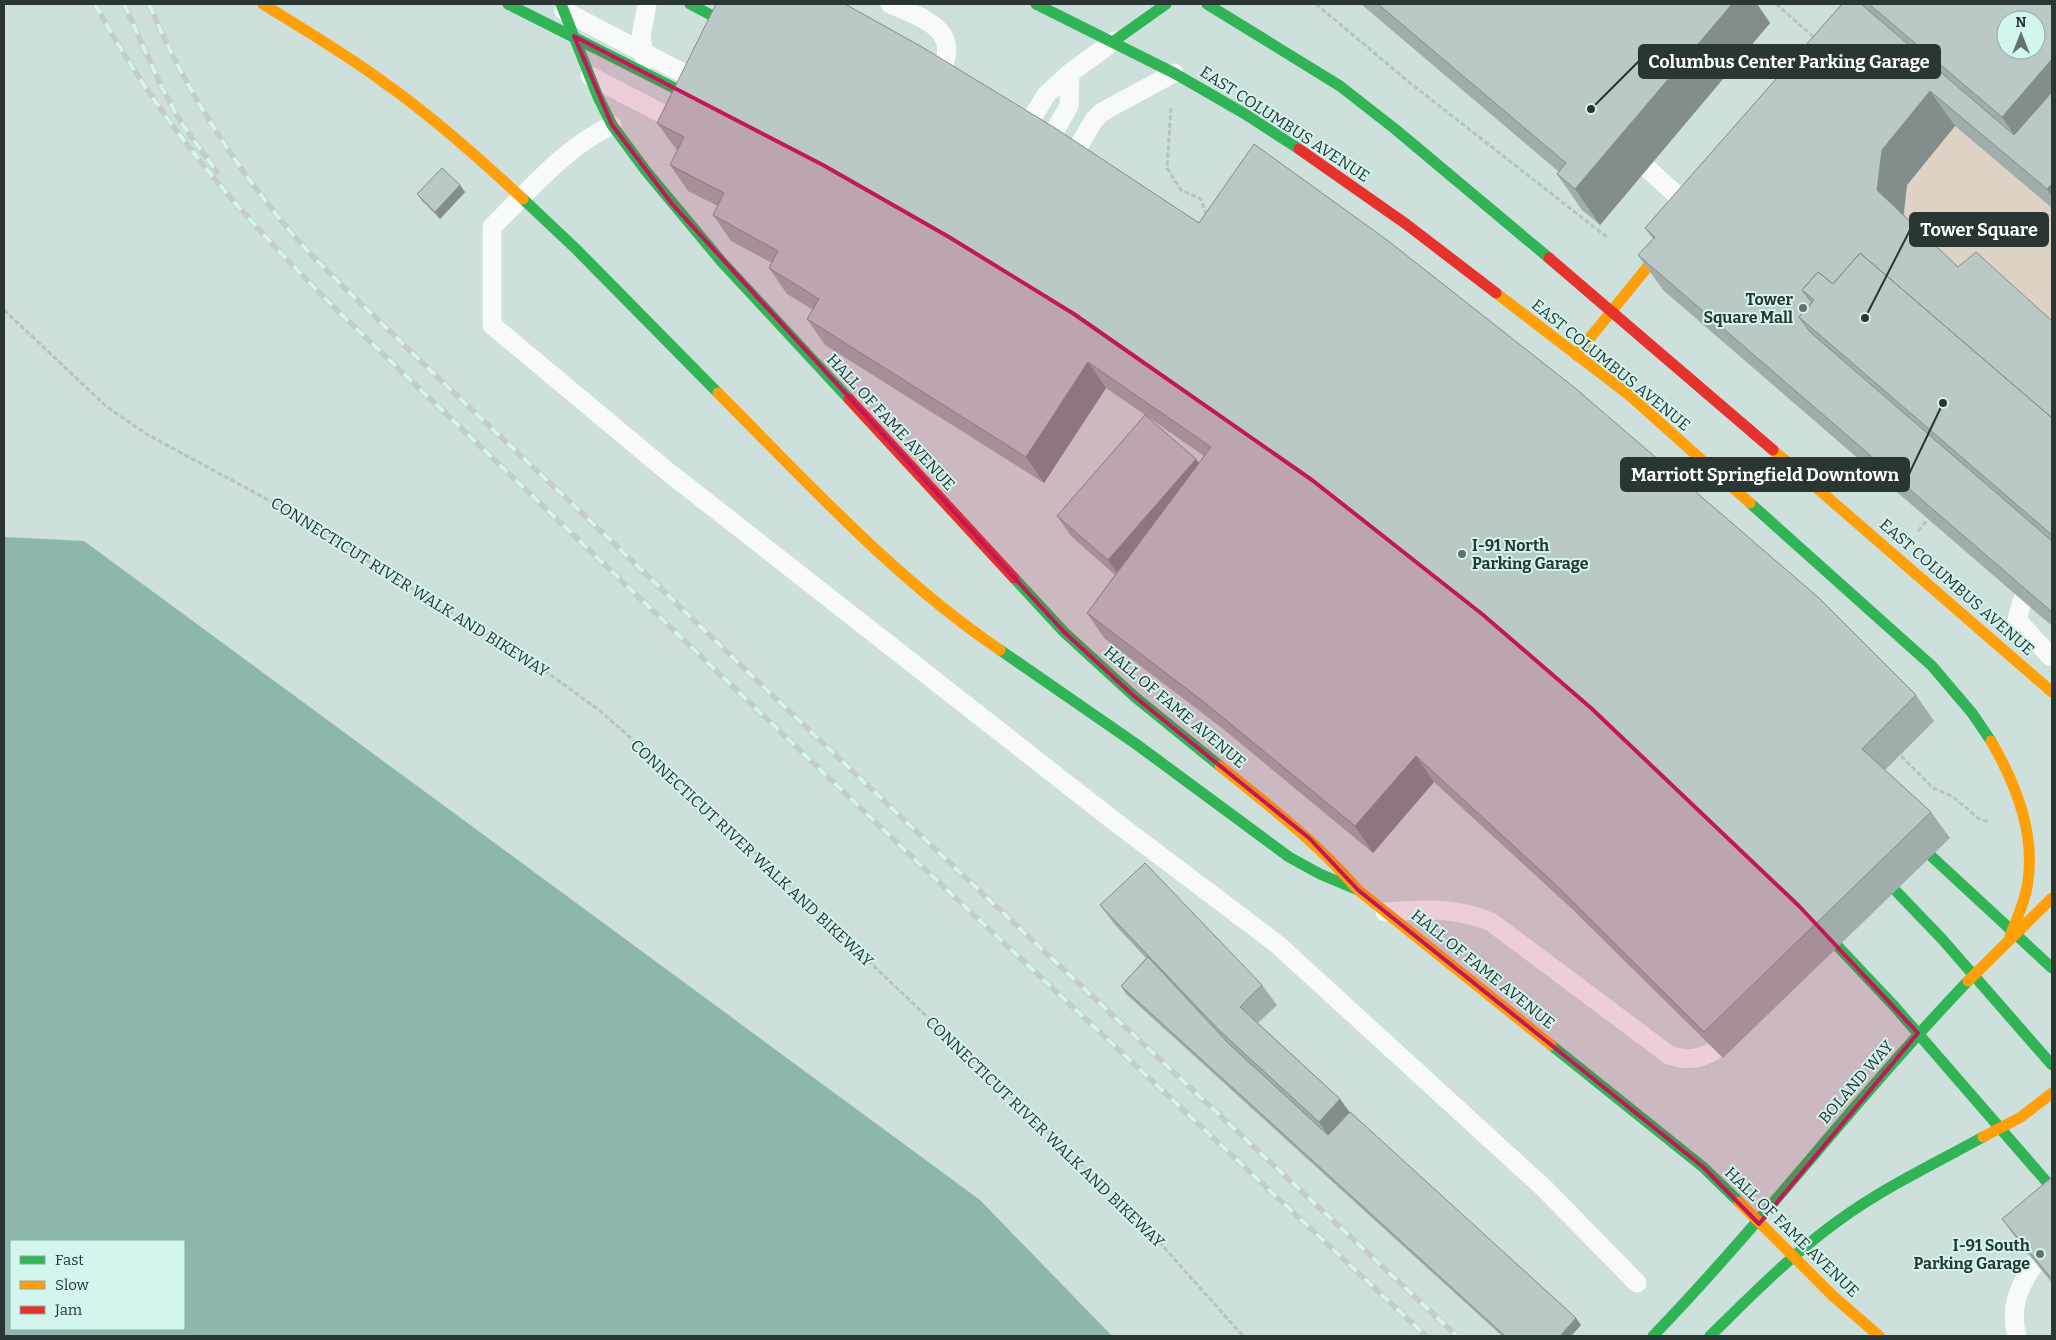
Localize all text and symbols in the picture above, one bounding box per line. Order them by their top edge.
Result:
north arrow [1996,10,2046,60]
text: N [2016,14,2027,31]
callout: Columbus Center Parking Garage [1639,45,1940,78]
text: Columbus Center Parking Garage [1648,51,1930,73]
street label: EAST COLUMBUS AVENUE [1197,62,1373,186]
callout: Tower Square [1910,213,2048,246]
text: Tower Square [1920,219,2038,241]
place label: Tower Square Mall [1703,290,1793,327]
street label: EAST COLUMBUS AVENUE [1528,295,1694,435]
marker: Tower Square Mall [1797,302,1809,314]
street label: HALL OF FAME AVENUE [823,350,959,494]
callout: Marriott Springfield Downtown [1621,458,1909,491]
text: Marriott Springfield Downtown [1631,464,1899,486]
street label: CONNECTICUT RIVER WALK AND BIKEWAY [267,493,553,681]
street label: EAST COLUMBUS AVENUE [1876,515,2038,659]
place label: I-91 North Parking Garage [1472,536,1589,573]
marker: I-91 North Parking Garage [1456,548,1468,560]
street label: HALL OF FAME AVENUE [1100,642,1250,772]
street label: CONNECTICUT RIVER WALK AND BIKEWAY [627,735,878,971]
street label: HALL OF FAME AVENUE [1407,905,1559,1033]
street label: CONNECTICUT RIVER WALK AND BIKEWAY [922,1012,1169,1252]
street label: BOLAND WAY [1815,1036,1898,1127]
street label: HALL OF FAME AVENUE [1721,1163,1863,1301]
place label: I-91 South Parking Garage [1914,1236,2030,1273]
legend [10,1240,185,1330]
marker: I-91 South Parking Garage [2034,1248,2046,1260]
text: Fast [55,1251,84,1269]
text: Slow [55,1276,90,1294]
text: Jam [54,1301,83,1319]

